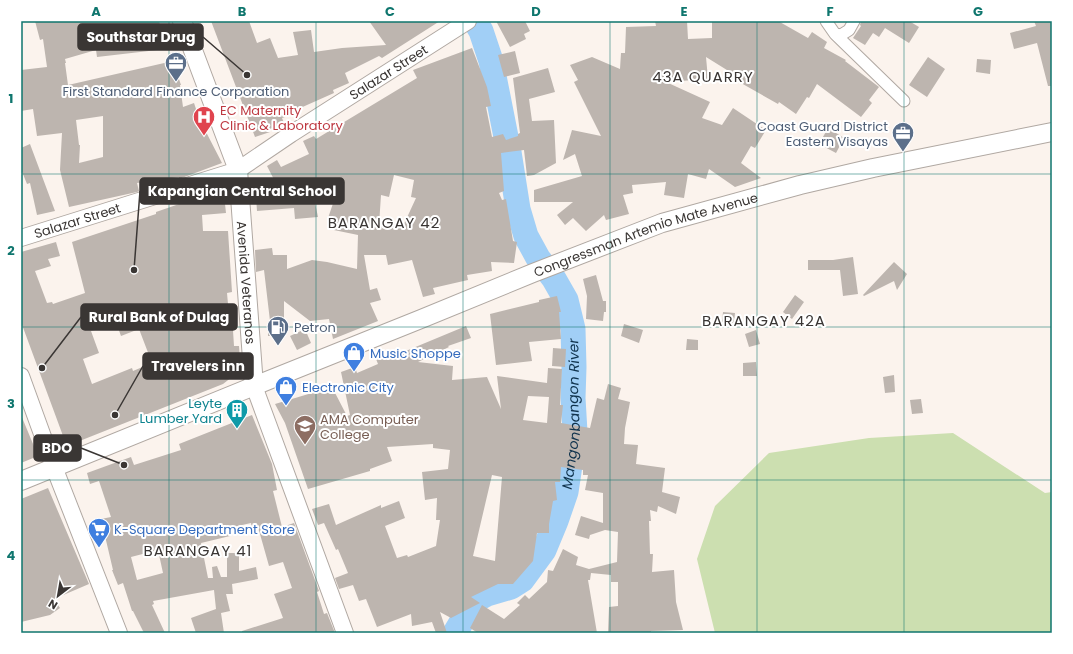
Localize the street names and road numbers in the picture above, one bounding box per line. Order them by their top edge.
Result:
street label: Salazar Street [346,40,431,104]
street label: Congressman Artemio Mate Avenue [531,188,760,281]
street label: Salazar Street [32,198,123,243]
street label: Avenida Veteranos [232,220,260,345]

